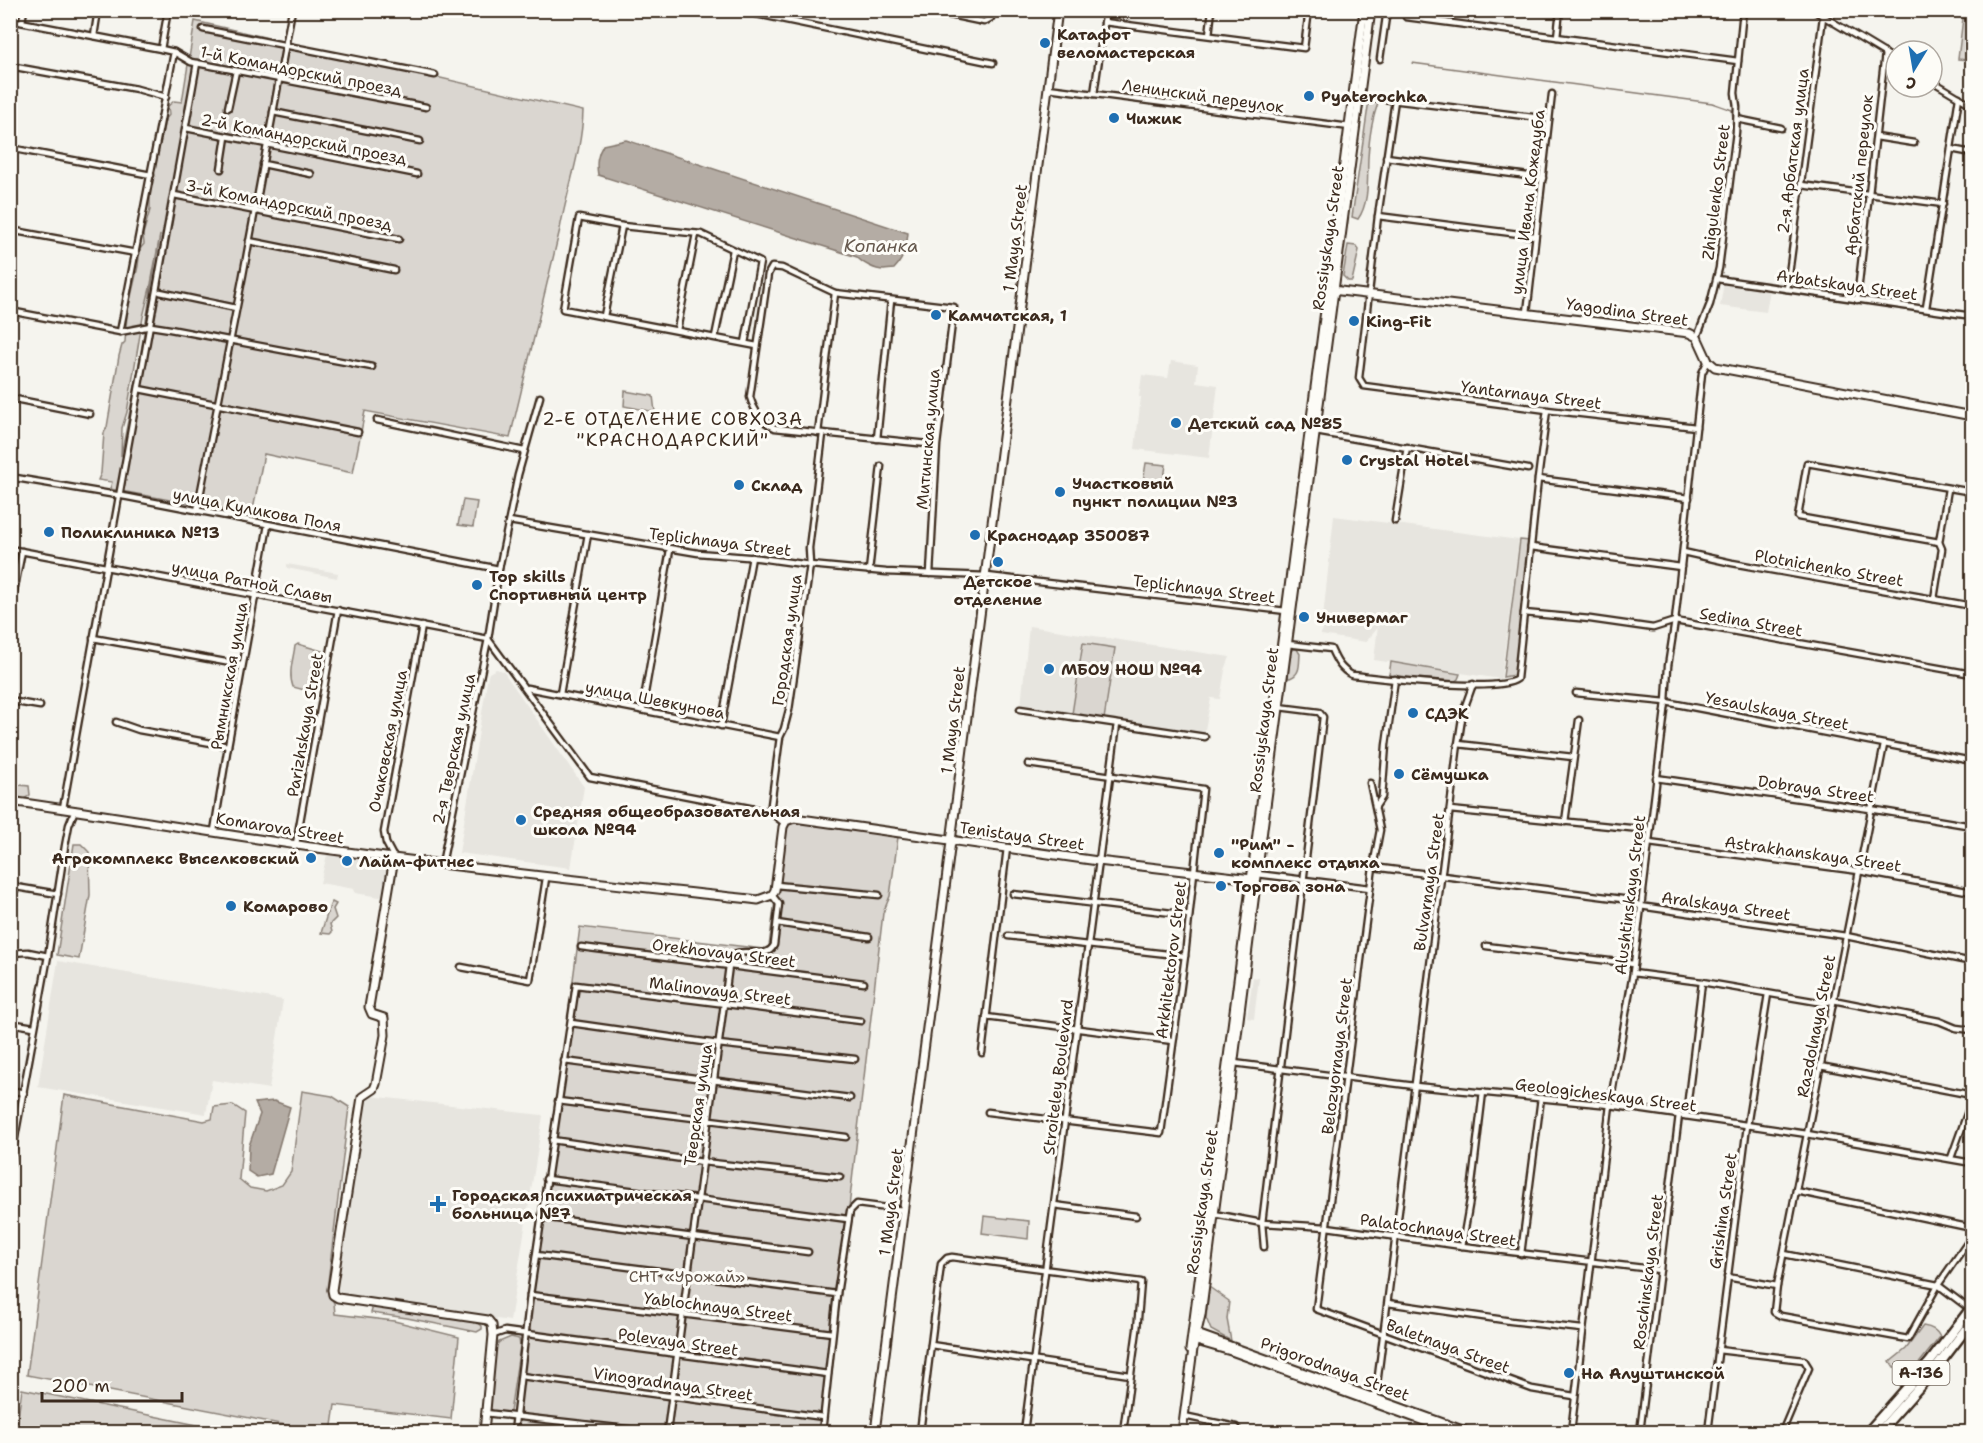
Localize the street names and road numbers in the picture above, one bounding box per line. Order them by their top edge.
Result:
street label: 1-й Командорский проезд [198,41,404,101]
street label: 2-я Арбатская улица [1772,67,1814,235]
street label: Ленинский переулок [1121,74,1286,118]
street label: Арбатский переулок [1840,93,1878,256]
street label: улица Ивана Кожедуба [1506,108,1550,296]
street label: 2-й Командорский проезд [199,109,409,169]
street label: Zhigulenko Street [1697,123,1735,261]
street label: Rossiyskaya Street [1307,164,1349,312]
street label: 3-й Командорский проезд [184,175,394,235]
street label: 1 Maya Street [998,183,1032,293]
street label: Arbatskaya Street [1775,265,1919,305]
street label: Yagodina Street [1564,293,1690,331]
street label: Митинская улица [911,368,945,510]
street label: Yantarnaya Street [1459,376,1603,414]
street label: улица Куликова Поля [171,483,343,537]
street label: Teplichnaya Street [648,523,792,561]
street label: Plotnichenko Street [1753,545,1905,591]
street label: улица Ратной Славы [170,556,334,608]
street label: Teplichnaya Street [1132,570,1276,608]
street label: Городская улица [767,573,807,707]
street label: Рымникская улица [206,600,252,752]
street label: Sedina Street [1698,603,1804,641]
street label: Rossiyskaya Street [1245,646,1283,794]
street label: Parizhskaya Street [282,651,328,799]
street label: 1 Maya Street [936,665,970,775]
street label: Очаковская улица [364,668,412,814]
street label: 2-я Тверская улица [428,671,480,827]
street label: улица Шевкунова [583,676,727,724]
street label: Yesaulskaya Street [1703,687,1851,735]
street label: Dobraya Street [1757,770,1875,808]
street label: Komarova Street [214,807,346,849]
street label: Bulvarnaya Street [1409,812,1449,952]
street label: Alushtinskaya Street [1610,814,1650,976]
street label: Tenistaya Street [958,817,1086,855]
street label: Astrakhanskaya Street [1723,831,1903,877]
street label: Arkhitektorov Street [1151,880,1191,1040]
street label: Aralskaya Street [1660,887,1792,925]
street label: Orekhovaya Street [651,934,797,972]
street label: Razdolnaya Street [1792,953,1840,1099]
street label: Malinovaya Street [648,972,792,1010]
street label: Belozyornaya Street [1317,976,1357,1136]
street label: Stroiteley Boulevard [1038,998,1078,1156]
street label: Тверская улица [679,1043,717,1167]
street label: Geologicheskaya Street [1514,1073,1698,1117]
street label: Rossiyskaya Street [1181,1128,1223,1276]
street label: 1 Maya Street [874,1147,908,1257]
street label: Grishina Street [1704,1151,1742,1271]
street label: Roschinskaya Street [1628,1193,1668,1351]
street label: Palatochnaya Street [1359,1209,1517,1251]
street label: Yablochnaya Street [642,1287,794,1327]
street label: Baletnaya Street [1383,1314,1513,1378]
street label: Polevaya Street [616,1323,740,1361]
street label: Prigorodnaya Street [1258,1332,1412,1406]
road number: А-136 [1892,1361,1950,1385]
street label: Vinogradnaya Street [592,1362,754,1406]

